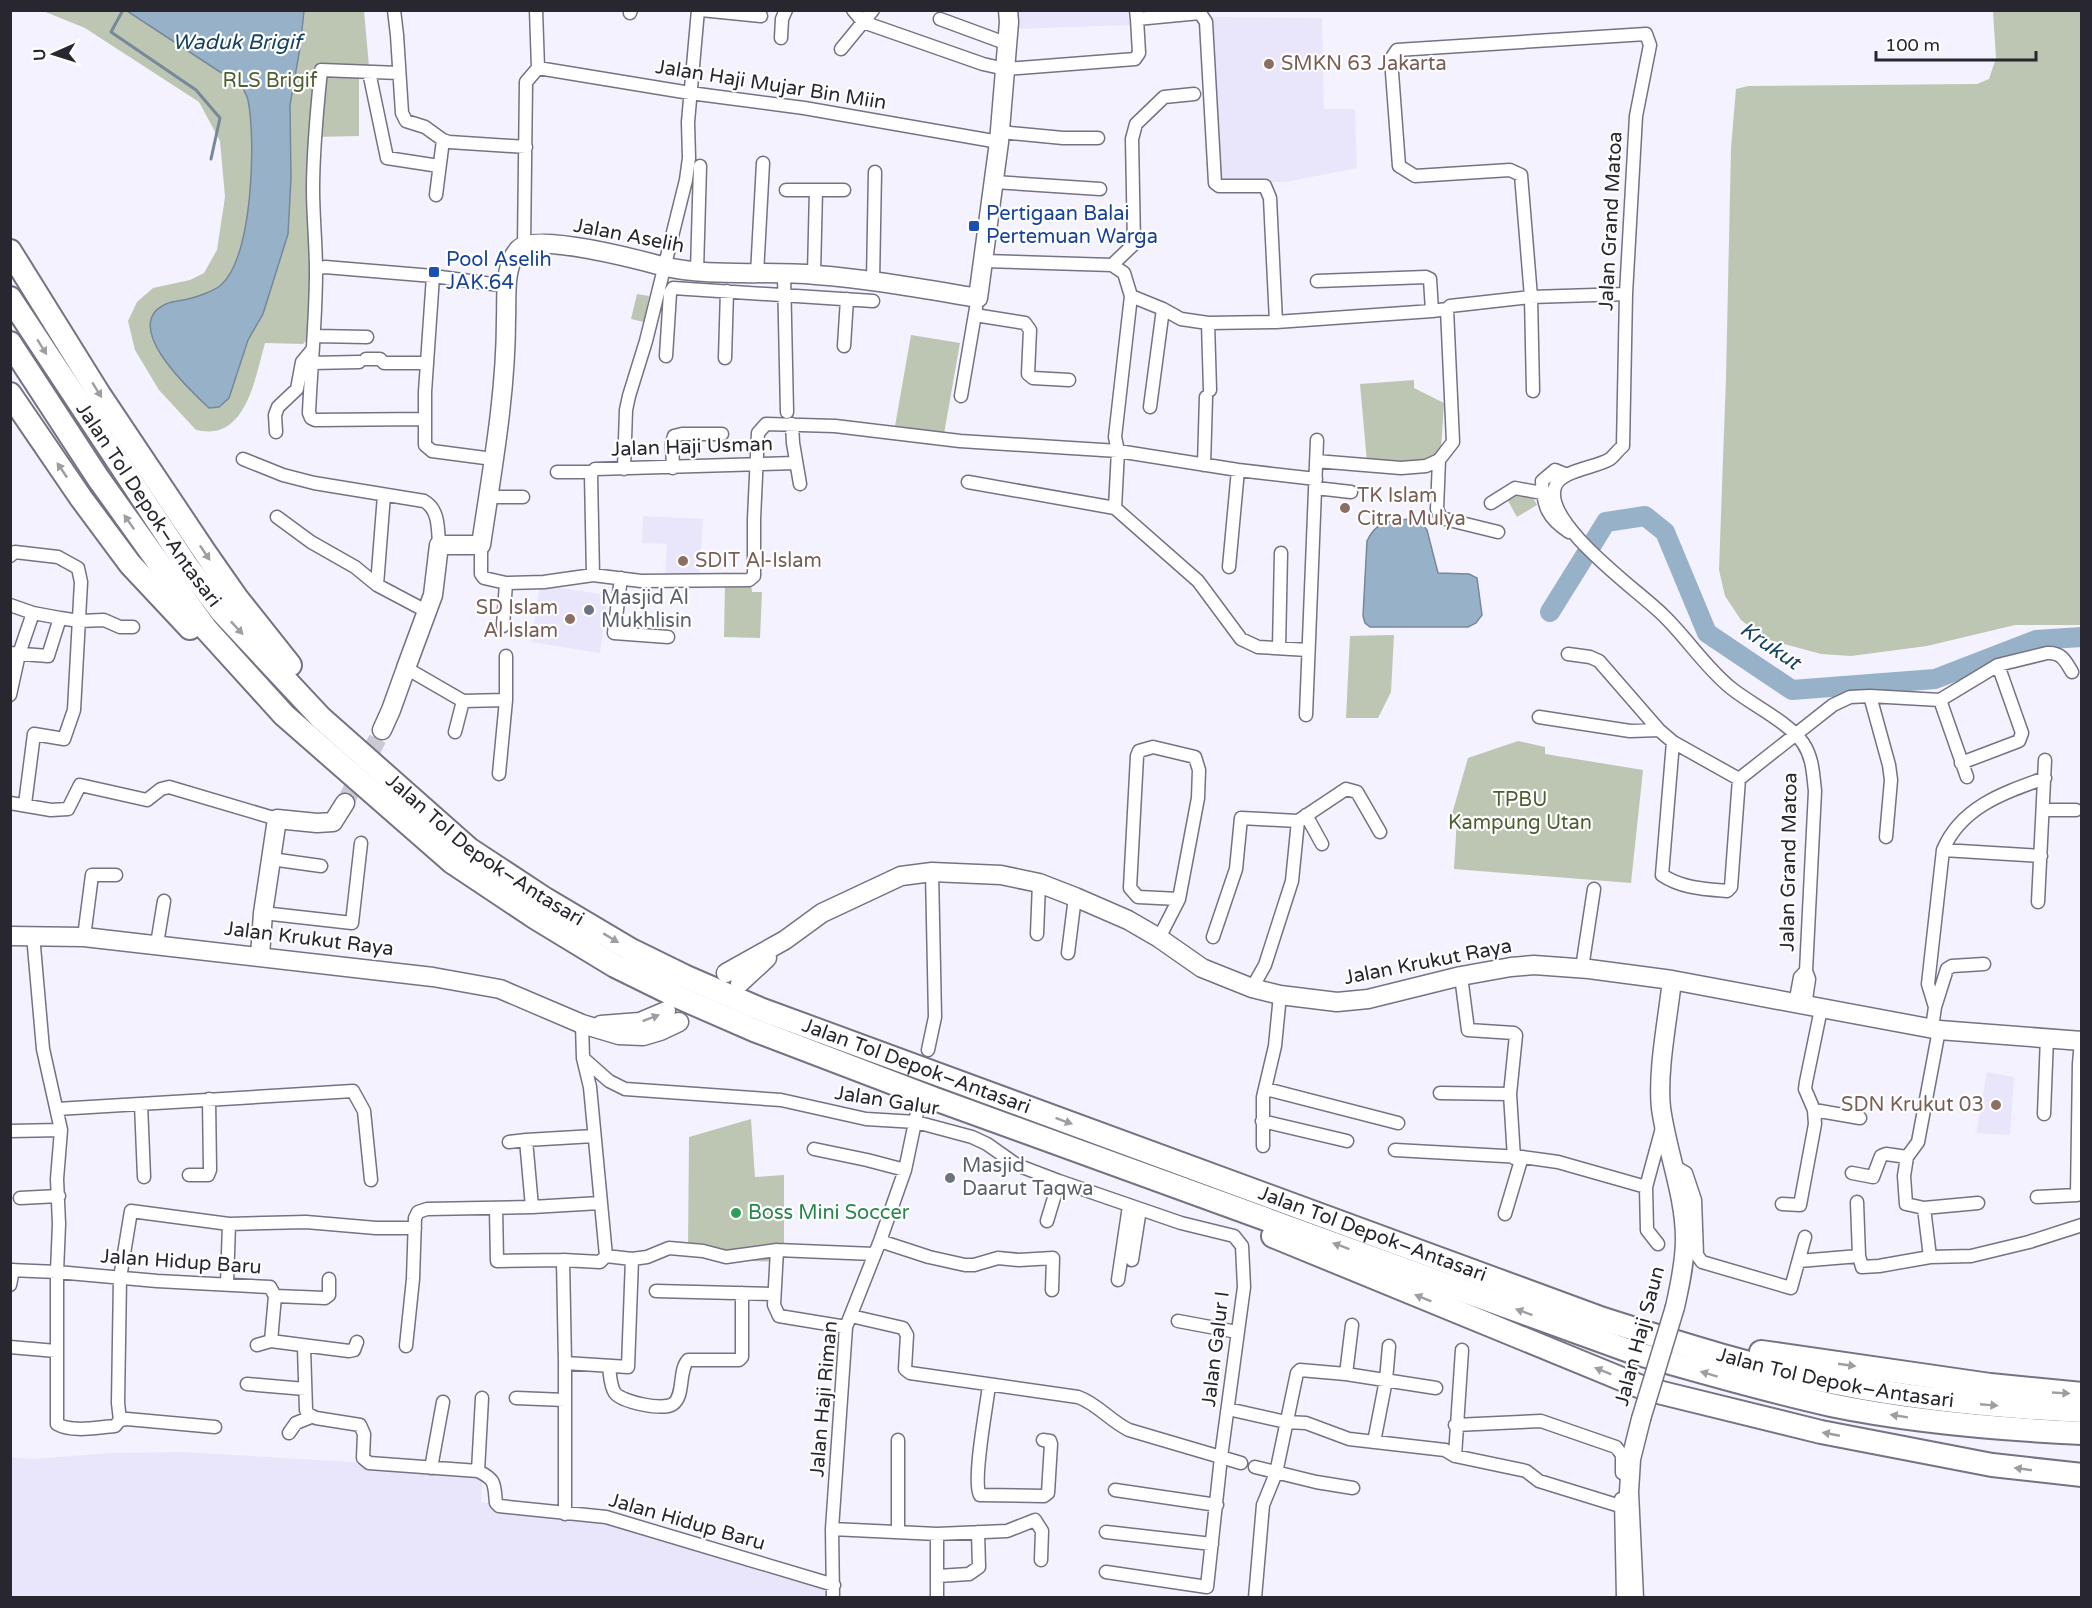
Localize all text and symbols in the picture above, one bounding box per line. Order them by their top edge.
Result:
north arrow [24,24,84,84]
scale bar [1876,24,2036,62]
water label: Waduk Brigif [172,30,306,55]
text: 100 m [1885,34,1940,56]
text: U [30,48,50,61]
place label: SMKN 63 Jakarta [1281,52,1447,76]
street label: Jalan Haji Mujar Bin Miin [654,55,888,115]
marker: SMKN 63 Jakarta [1262,57,1276,71]
park label: RLS Brigif [223,69,318,93]
street label: Jalan Grand Matoa [1594,131,1628,311]
place label: Pertigaan Balai Pertemuan Warga [986,202,1158,249]
street label: Jalan Aselih [572,214,686,258]
marker: Pertigaan Balai Pertemuan Warga [967,219,981,233]
place label: Pool Aselih JAK.64 [446,248,552,295]
marker: Pool Aselih JAK.64 [427,265,441,279]
one-way arrow [36,339,47,355]
one-way arrow [91,382,102,398]
street label: Jalan Tol Depok–Antasari [71,398,226,612]
street label: Jalan Haji Usman [611,432,773,462]
one-way arrow [57,462,68,478]
place label: TK Islam Citra Mulya [1357,484,1466,531]
marker: TK Islam Citra Mulya [1338,501,1352,515]
one-way arrow [124,514,135,530]
one-way arrow [199,544,211,560]
place label: SDIT Al-Islam [695,549,822,573]
marker: SDIT Al-Islam [676,554,690,568]
place label: Masjid Al Mukhlisin [601,586,692,633]
place label: SD Islam Al Islam [476,596,558,643]
marker: Masjid Al Mukhlisin [582,603,596,617]
marker: SD Islam Al Islam [563,612,577,626]
water label: Krukut [1735,617,1806,676]
one-way arrow [230,620,244,635]
street label: Jalan Tol Depok–Antasari [381,769,588,931]
street label: Jalan Grand Matoa [1775,772,1803,952]
park label: TPBU Kampung Utan [1448,788,1592,835]
street label: Jalan Krukut Raya [223,917,395,961]
one-way arrow [603,933,619,944]
street label: Jalan Krukut Raya [1342,934,1514,990]
one-way arrow [642,1012,660,1022]
street label: Jalan Tol Depok–Antasari [799,1013,1034,1119]
street label: Jalan Galur [833,1081,941,1121]
place label: SDN Krukut 03 [1841,1093,1984,1117]
marker: SDN Krukut 03 [1989,1098,2003,1112]
one-way arrow [1055,1117,1073,1127]
place label: Masjid Daarut Taqwa [962,1154,1093,1201]
marker: Masjid Daarut Taqwa [943,1171,957,1185]
street label: Jalan Tol Depok–Antasari [1255,1181,1490,1287]
place label: Boss Mini Soccer [748,1201,910,1225]
marker: Boss Mini Soccer [729,1206,743,1220]
one-way arrow [1332,1240,1350,1250]
street label: Jalan Hidup Baru [100,1244,262,1280]
street label: Jalan Haji Saun [1610,1264,1670,1408]
street label: Jalan Galur I [1197,1290,1235,1408]
one-way arrow [1414,1293,1432,1302]
one-way arrow [1515,1307,1533,1317]
street label: Jalan Haji Riman [805,1320,843,1478]
street label: Jalan Tol Depok–Antasari [1714,1343,1955,1413]
one-way arrow [1838,1361,1857,1370]
one-way arrow [1594,1366,1612,1376]
one-way arrow [1700,1369,1718,1379]
one-way arrow [2052,1388,2071,1397]
one-way arrow [1980,1400,1999,1410]
one-way arrow [1890,1411,1909,1420]
one-way arrow [1822,1429,1841,1438]
one-way arrow [2014,1464,2033,1474]
street label: Jalan Hidup Baru [606,1488,768,1556]

